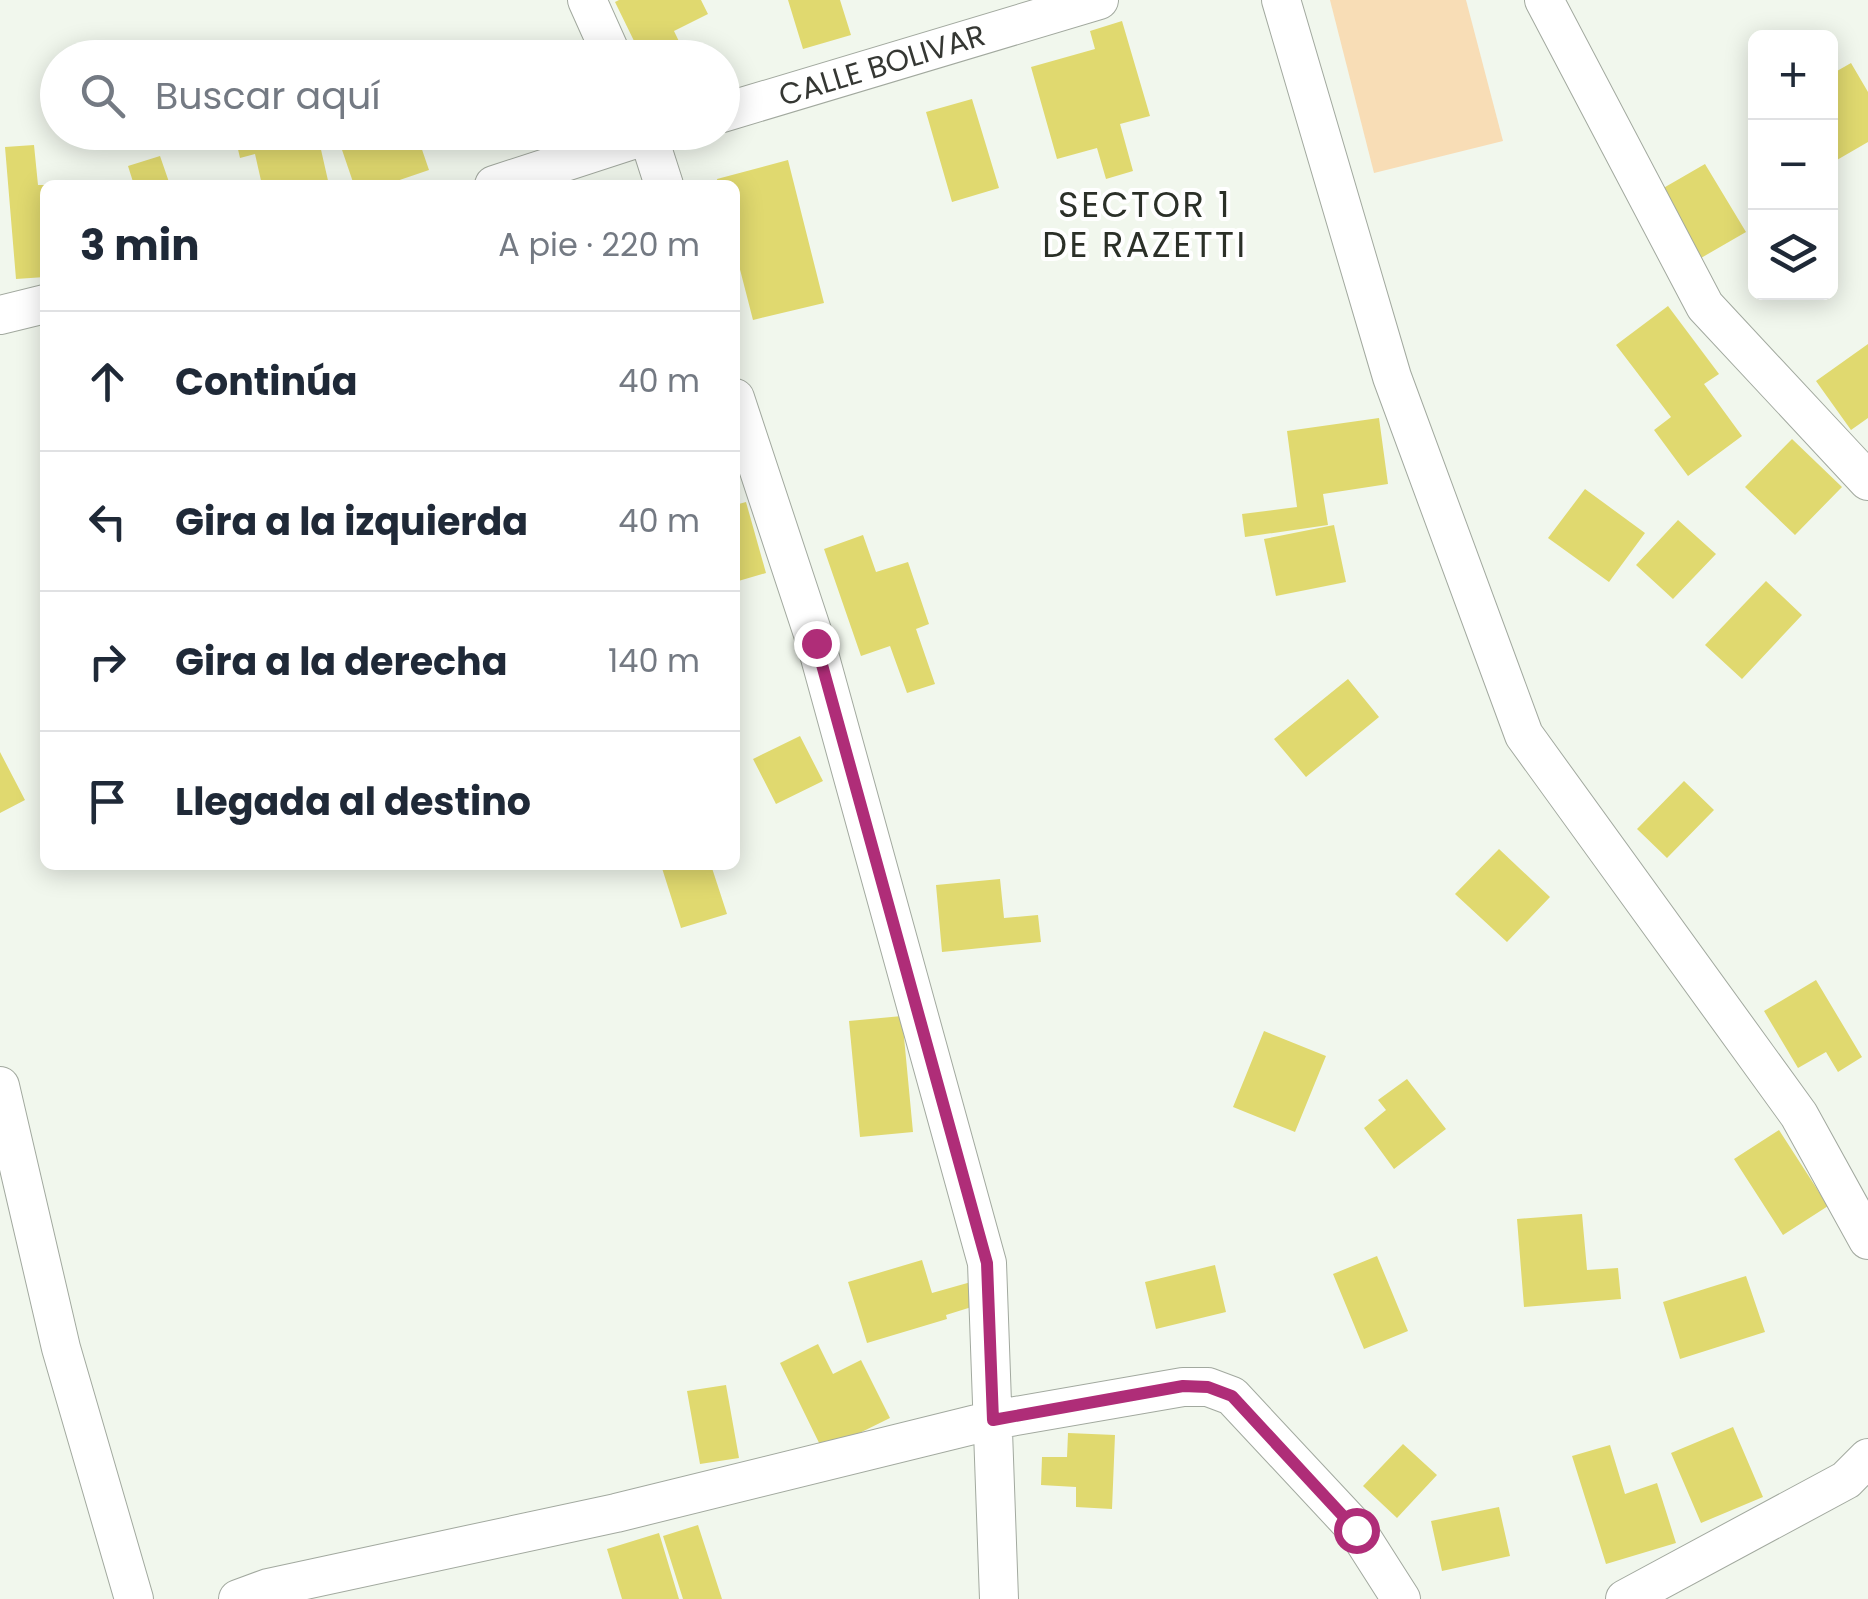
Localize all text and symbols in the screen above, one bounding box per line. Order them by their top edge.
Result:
street label: CALLE BOLIVAR [774,13,990,117]
map controls [1748,30,1838,300]
button: + [1748,30,1838,120]
search box [40,40,740,150]
icon: search [75,68,130,123]
text: Buscar aquí [155,69,381,122]
button: − [1748,120,1838,210]
district label: SECTOR 1 DE RAZETTI [1042,180,1248,269]
button: layers [1748,210,1838,300]
text: 3 min [80,216,200,275]
text: A pie · 220 m [498,222,700,267]
icon: ahead [80,354,135,409]
text: Continúa [175,355,357,408]
text: 40 m [618,358,700,403]
icon: left [80,494,135,549]
text: Gira a la izquierda [175,495,528,548]
text: 40 m [618,498,700,543]
route end [794,621,840,667]
icon: right [80,634,135,689]
text: Gira a la derecha [175,635,508,688]
text: 140 m [608,638,700,683]
icon: arrive [80,774,135,829]
text: Llegada al destino [175,775,531,828]
route start [1334,1508,1380,1554]

